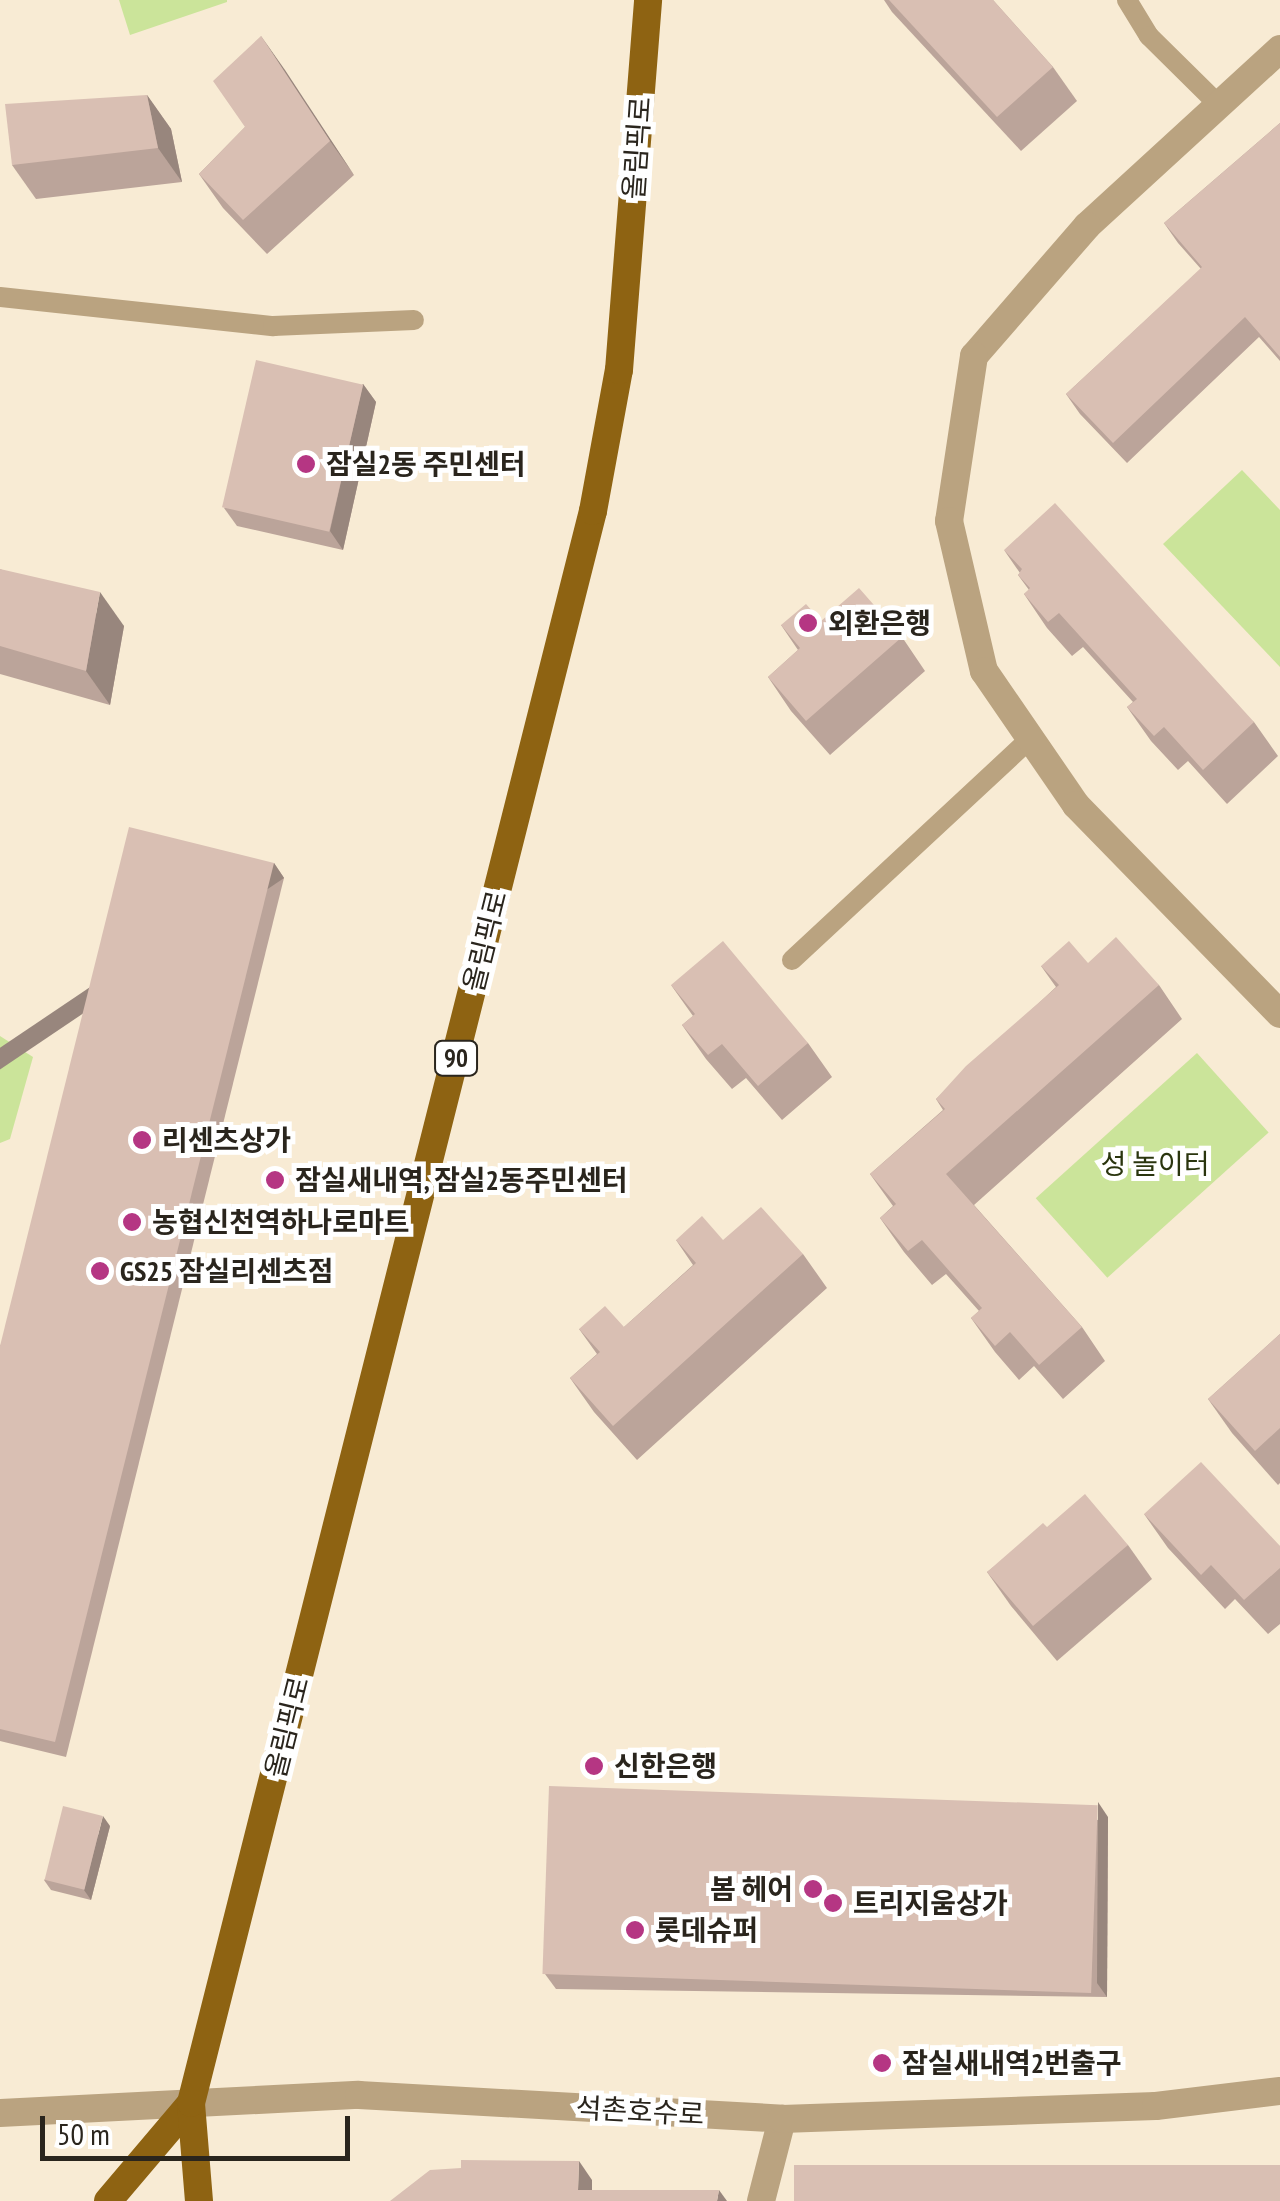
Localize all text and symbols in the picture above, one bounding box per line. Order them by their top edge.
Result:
street label: 올림픽로 [617,95,657,201]
place label: 잠실2동 주민센터 [326,447,525,481]
marker: 잠실2동 주민센터 [295,453,317,475]
place label: 외환은행 [828,606,931,640]
marker: 외환은행 [797,612,819,634]
street label: 올림픽로 [456,887,514,995]
road number: 90 [434,1038,478,1078]
place label: 리센츠상가 [162,1123,291,1157]
marker: 리센츠상가 [131,1129,153,1151]
park label: 성 놀이터 [1101,1147,1209,1181]
place label: 잠실새내역, 잠실2동주민센터 [295,1163,629,1197]
marker: 잠실새내역, 잠실2동주민센터 [264,1169,286,1191]
place label: 농협신천역하나로마트 [152,1205,410,1239]
marker: 농협신천역하나로마트 [121,1211,143,1233]
place label: GS25 잠실리센츠점 [120,1254,333,1288]
marker: GS25 잠실리센츠점 [89,1260,111,1282]
street label: 올림픽로 [258,1673,316,1781]
place label: 신한은행 [614,1749,717,1783]
marker: 신한은행 [583,1755,605,1777]
place label: 봄 헤어 [710,1872,793,1906]
marker: 봄 헤어 [802,1878,824,1900]
place label: 트리지움상가 [853,1886,1008,1920]
marker: 트리지움상가 [822,1892,844,1914]
place label: 롯데슈퍼 [655,1913,758,1947]
marker: 롯데슈퍼 [624,1919,646,1941]
place label: 잠실새내역2번출구 [902,2046,1121,2080]
marker: 잠실새내역2번출구 [871,2052,893,2074]
street label: 석촌호수로 [575,2091,705,2131]
scale bar [45,2096,355,2158]
text: 50 m [57,2114,110,2153]

